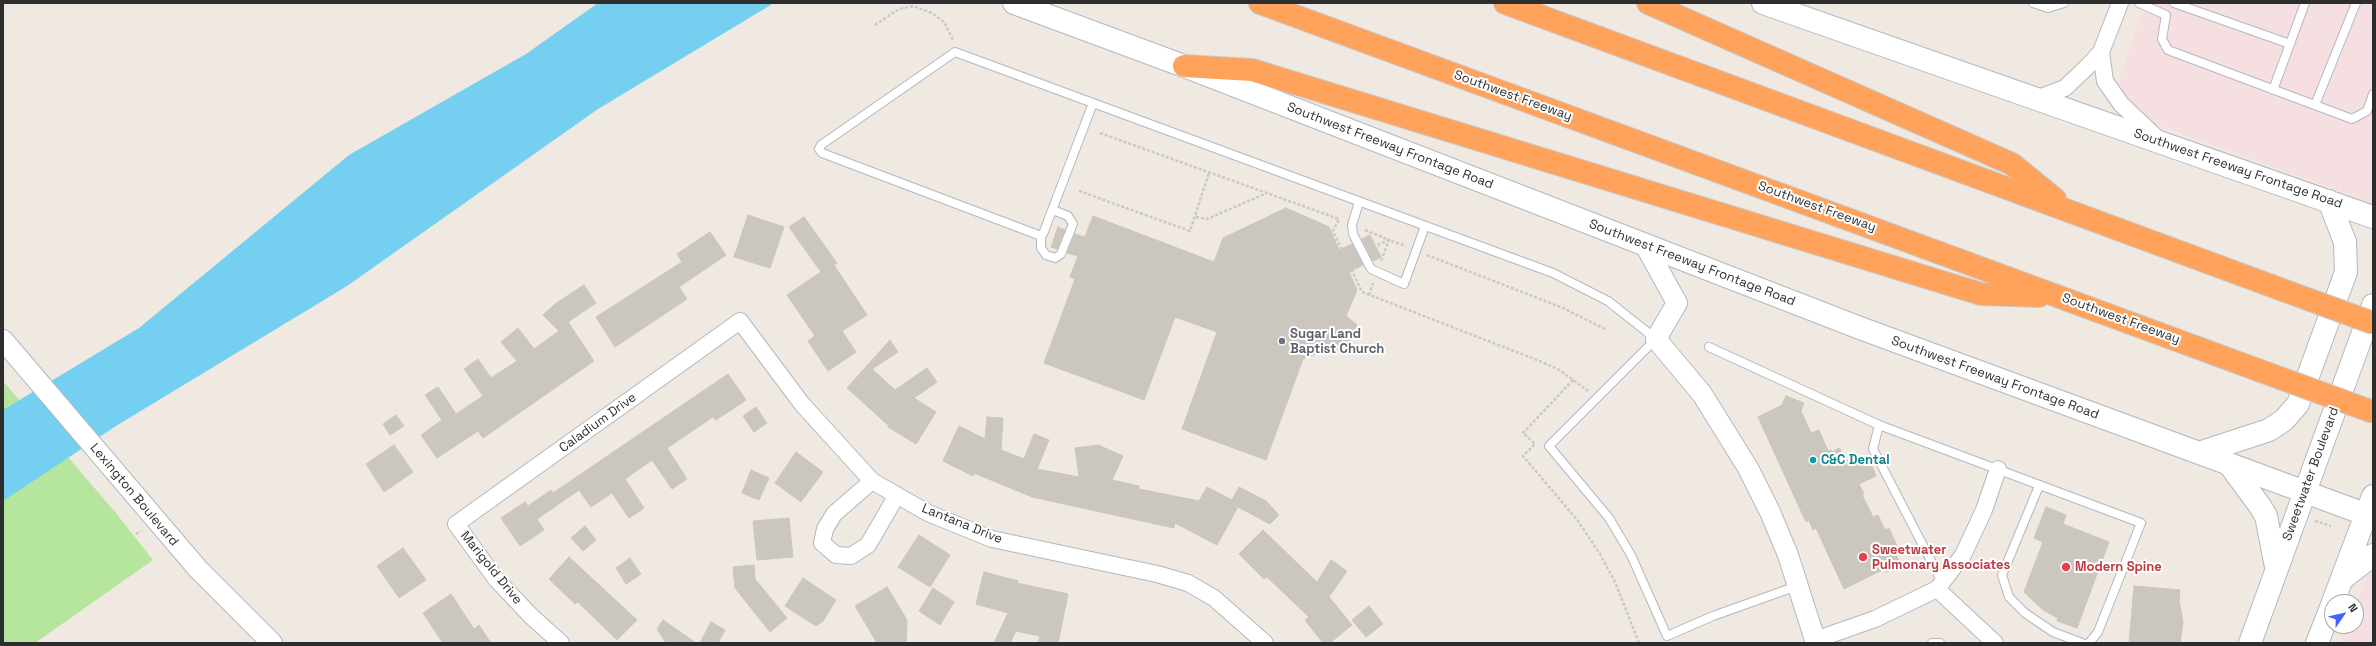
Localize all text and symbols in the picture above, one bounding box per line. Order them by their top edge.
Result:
street label: Southwest Freeway [1452,67,1574,125]
street label: Southwest Freeway Frontage Road [1285,99,1495,193]
street label: Southwest Freeway Frontage Road [2132,126,2344,212]
street label: Southwest Freeway [1756,178,1878,236]
street label: Southwest Freeway Frontage Road [1587,216,1797,310]
street label: Southwest Freeway [2060,290,2182,348]
place label: Sugar Land Baptist Church [1290,326,1384,357]
street label: Southwest Freeway Frontage Road [1889,333,2101,423]
marker: Sugar Land Baptist Church [1277,336,1287,346]
street label: Caladium Drive [556,390,640,456]
street label: Sweetwater Boulevard [2280,405,2342,543]
street label: Lexington Boulevard [87,441,181,549]
place label: C&C Dental [1821,452,1890,468]
marker: C&C Dental [1808,455,1818,465]
street label: Lantana Drive [919,501,1005,547]
street label: Marigold Drive [457,528,525,608]
place label: Sweetwater Pulmonary Associates [1872,542,2010,573]
marker: Sweetwater Pulmonary Associates [1857,551,1869,563]
place label: Modern Spine [2075,559,2162,575]
marker: Modern Spine [2060,561,2072,573]
north arrow [2324,594,2364,634]
text: N [2345,601,2361,615]

